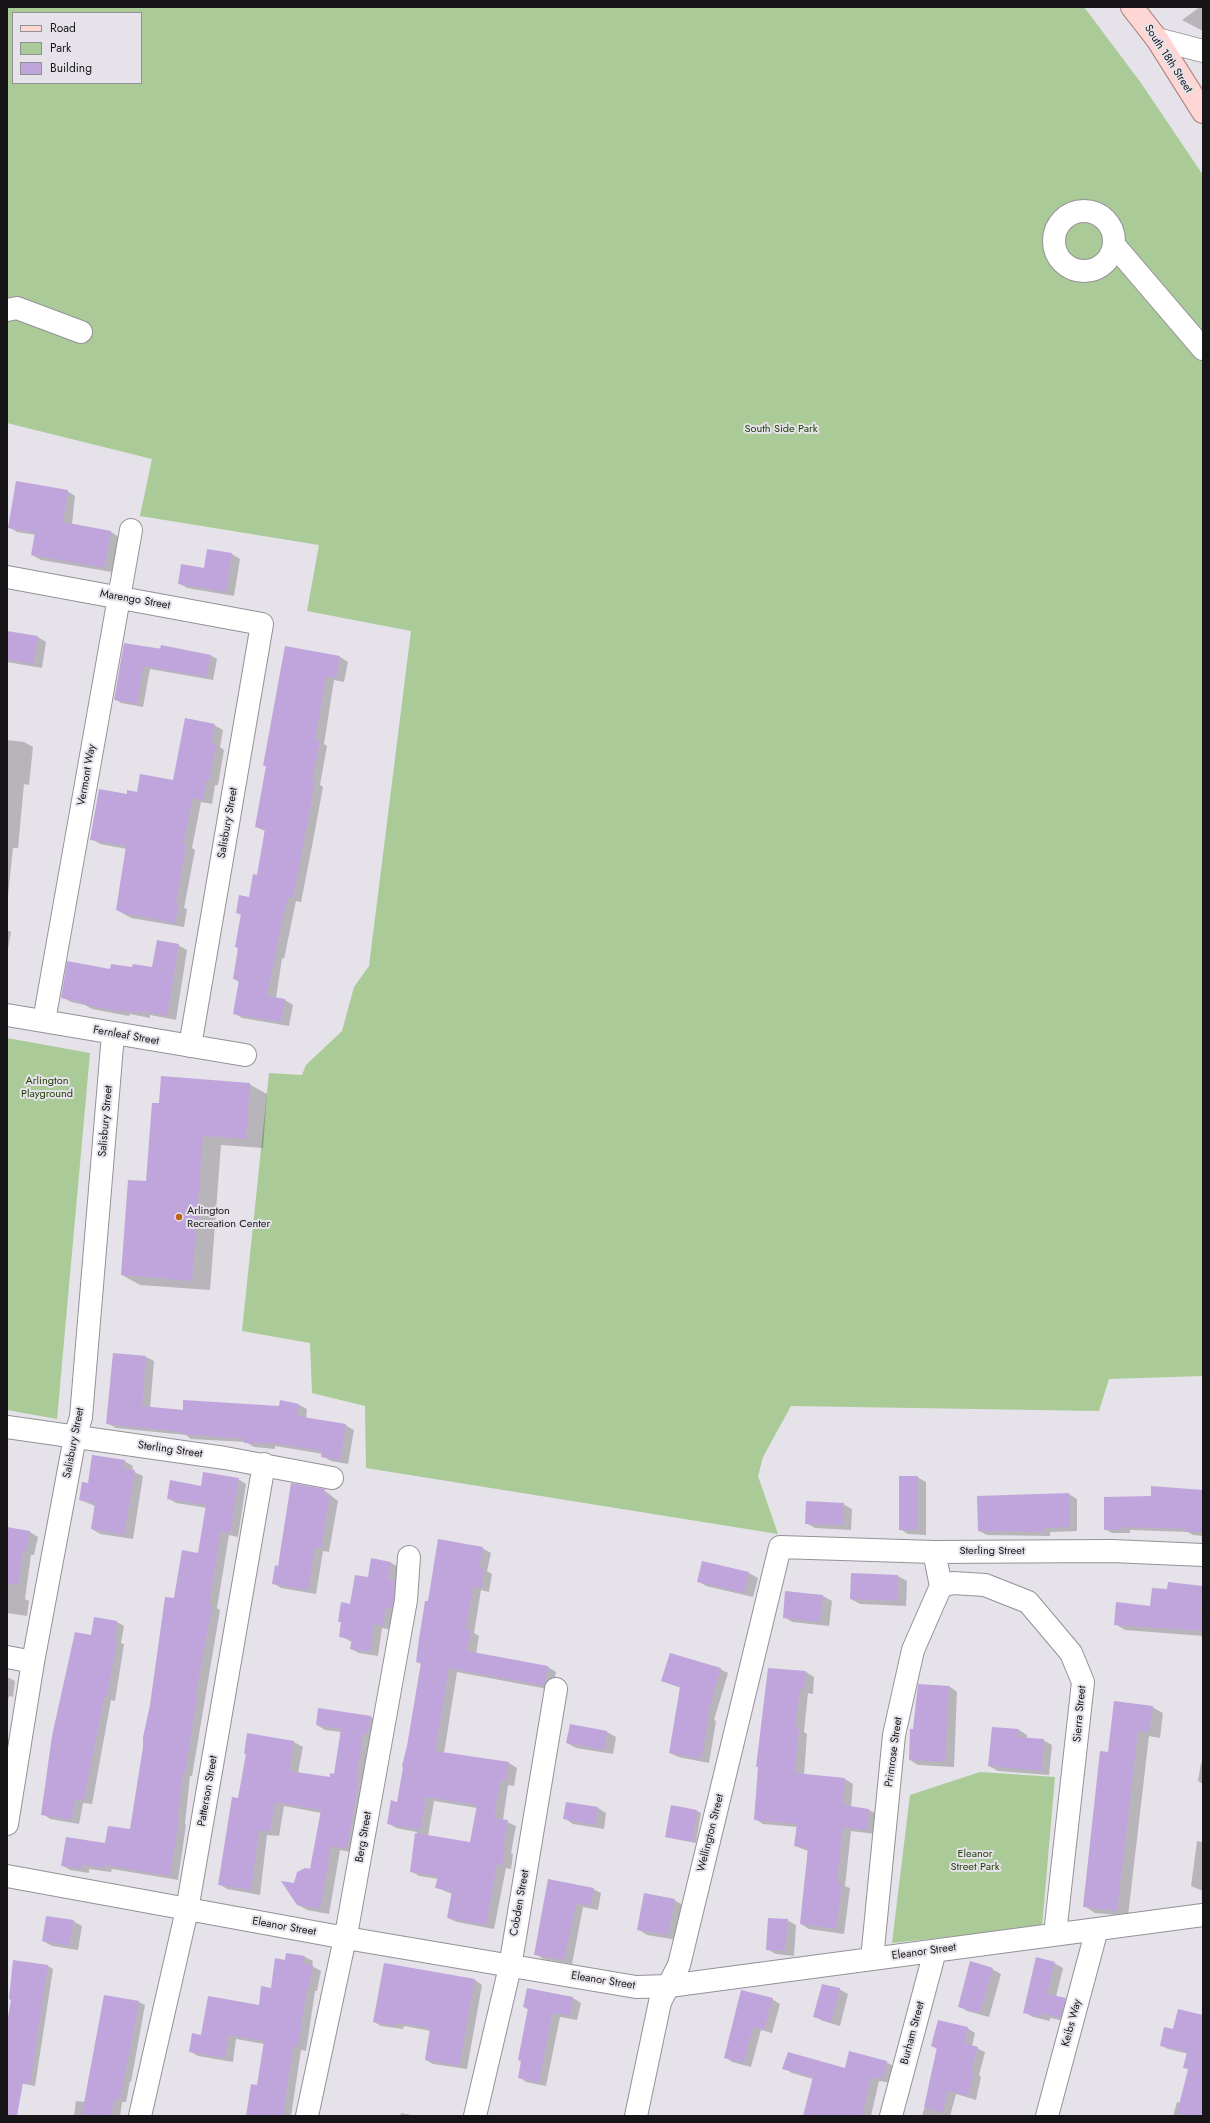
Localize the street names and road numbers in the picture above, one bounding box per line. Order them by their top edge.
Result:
street label: South 18th Street [1141,23,1195,95]
street label: Marengo Street [99,587,171,613]
street label: Vermont Way [75,743,99,807]
street label: Salisbury Street [215,787,241,859]
street label: Fernleaf Street [92,1024,160,1048]
street label: Salisbury Street [96,1085,116,1157]
street label: Salisbury Street [61,1407,87,1479]
street label: Sterling Street [137,1439,203,1461]
street label: Sterling Street [959,1544,1025,1558]
street label: Sierra Street [1071,1685,1089,1743]
street label: Primrose Street [883,1716,905,1788]
street label: Patterson Street [195,1755,221,1827]
street label: Wellington Street [695,1793,727,1873]
street label: Berg Street [353,1811,375,1863]
street label: Cobden Street [508,1869,532,1937]
street label: Eleanor Street [251,1915,317,1939]
street label: Eleanor Street [891,1941,957,1963]
street label: Eleanor Street [570,1969,636,1993]
street label: Keibs Way [1059,1998,1085,2048]
street label: Burham Street [898,2000,928,2066]

